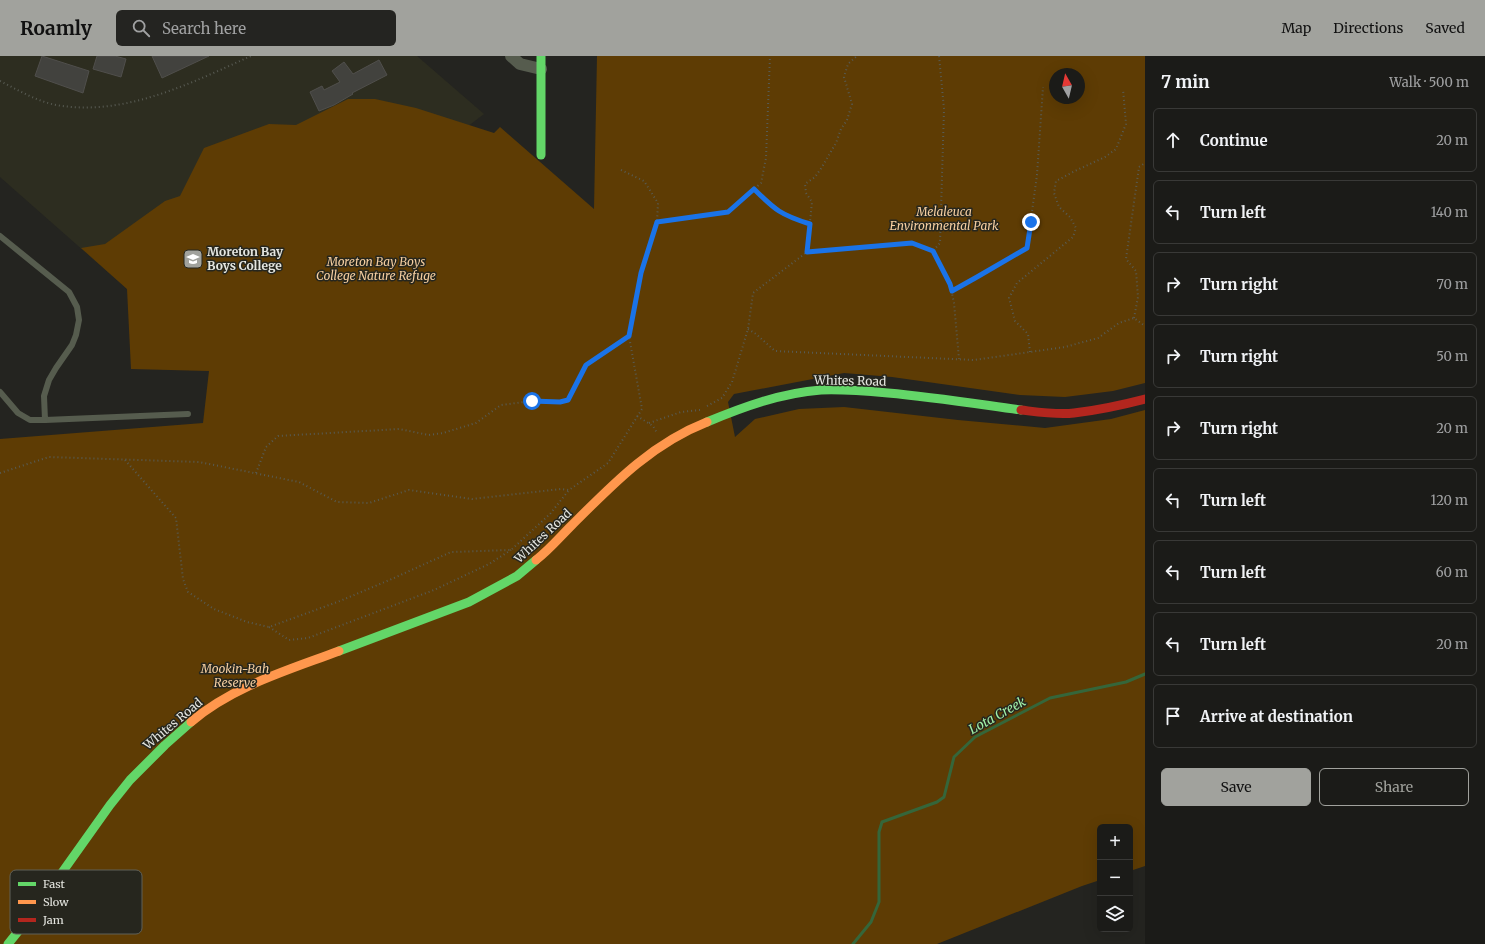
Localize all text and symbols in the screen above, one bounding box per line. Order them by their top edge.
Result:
search box [116,10,396,46]
text: Roamly [20,16,92,40]
icon: search [130,17,152,39]
text: Search here [162,19,246,38]
text: Map [1281,19,1311,37]
text: Directions [1333,19,1403,37]
text: Saved [1425,19,1465,37]
north arrow [1049,68,1085,104]
text: 7 min [1161,71,1210,93]
text: Walk · 500 m [1389,74,1469,91]
icon: ahead [1162,129,1184,151]
text: Continue [1200,131,1268,150]
text: 20 m [1436,132,1468,149]
icon: left [1162,201,1184,223]
text: Turn left [1200,203,1266,222]
park label: Melaleuca Environmental Park [889,204,999,233]
text: 140 m [1431,204,1468,221]
route end [1022,213,1040,231]
place label: Moreton Bay Boys College [207,244,284,273]
school or university icon: Moreton Bay Boys College [182,248,204,270]
park label: Moreton Bay Boys College Nature Refuge [316,254,436,283]
icon: right [1162,273,1184,295]
text: Turn right [1200,275,1278,294]
text: 70 m [1437,276,1468,293]
icon: right [1162,345,1184,367]
text: Turn right [1200,347,1278,366]
text: 50 m [1436,348,1468,365]
street label: Whites Road [813,372,886,389]
route start [523,392,541,410]
icon: right [1162,417,1184,439]
text: Turn right [1200,419,1278,438]
text: 20 m [1436,420,1468,437]
icon: left [1162,489,1184,511]
text: Turn left [1200,491,1266,510]
text: 120 m [1430,492,1468,509]
street label: Whites Road [510,505,574,567]
icon: left [1162,561,1184,583]
text: Turn left [1200,563,1266,582]
text: 60 m [1436,564,1468,581]
icon: left [1162,633,1184,655]
text: Turn left [1200,635,1266,654]
text: 20 m [1436,636,1468,653]
park label: Mookin-Bah Reserve [200,661,269,690]
water label: Lota Creek [966,693,1029,738]
street label: Whites Road [139,695,205,753]
icon: arrive [1162,705,1184,727]
text: Arrive at destination [1200,707,1353,726]
button: Save [1161,768,1311,806]
button: Share [1319,768,1469,806]
map controls [1097,824,1133,932]
button: + [1097,824,1133,860]
button: − [1097,860,1133,896]
legend [10,870,142,934]
text: Fast [43,877,66,891]
text: Slow [43,895,69,909]
button: layers [1097,896,1133,932]
text: Jam [42,913,64,927]

